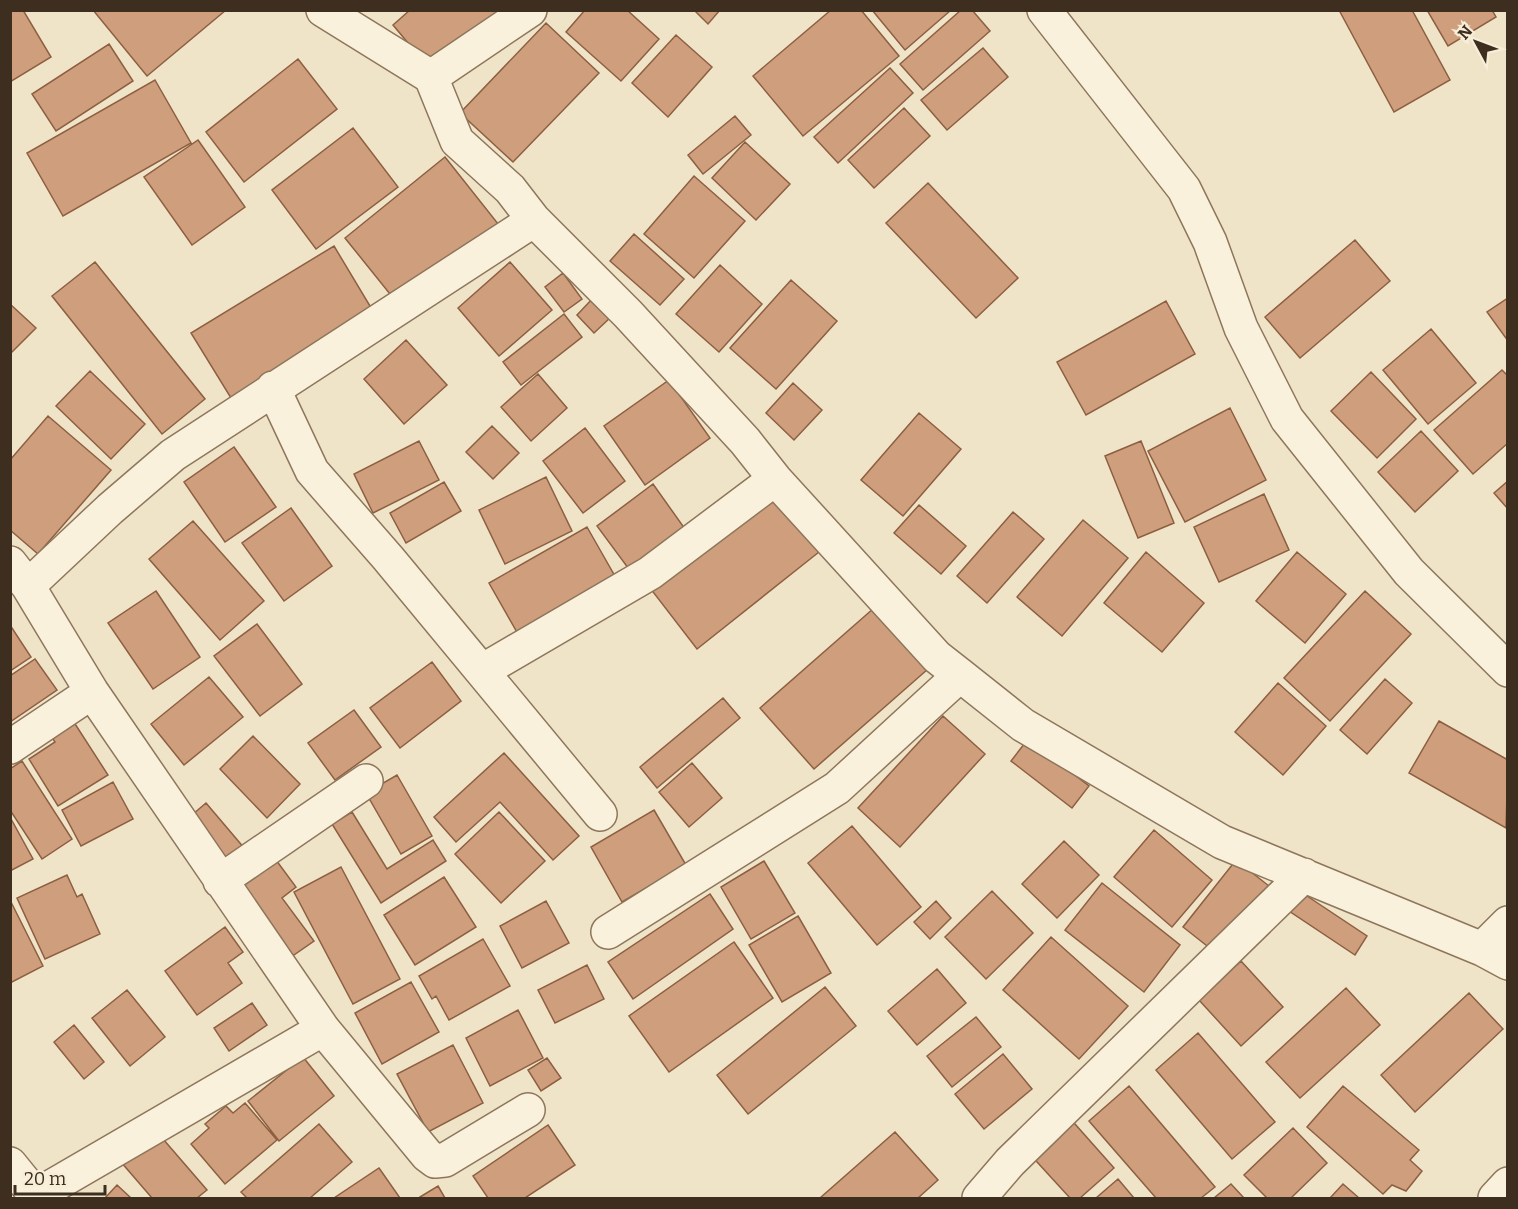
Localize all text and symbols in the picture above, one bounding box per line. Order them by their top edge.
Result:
north arrow [1446,12,1506,72]
text: N [1454,22,1476,43]
scale bar [15,1158,105,1196]
text: 20 m [24,1168,66,1190]

